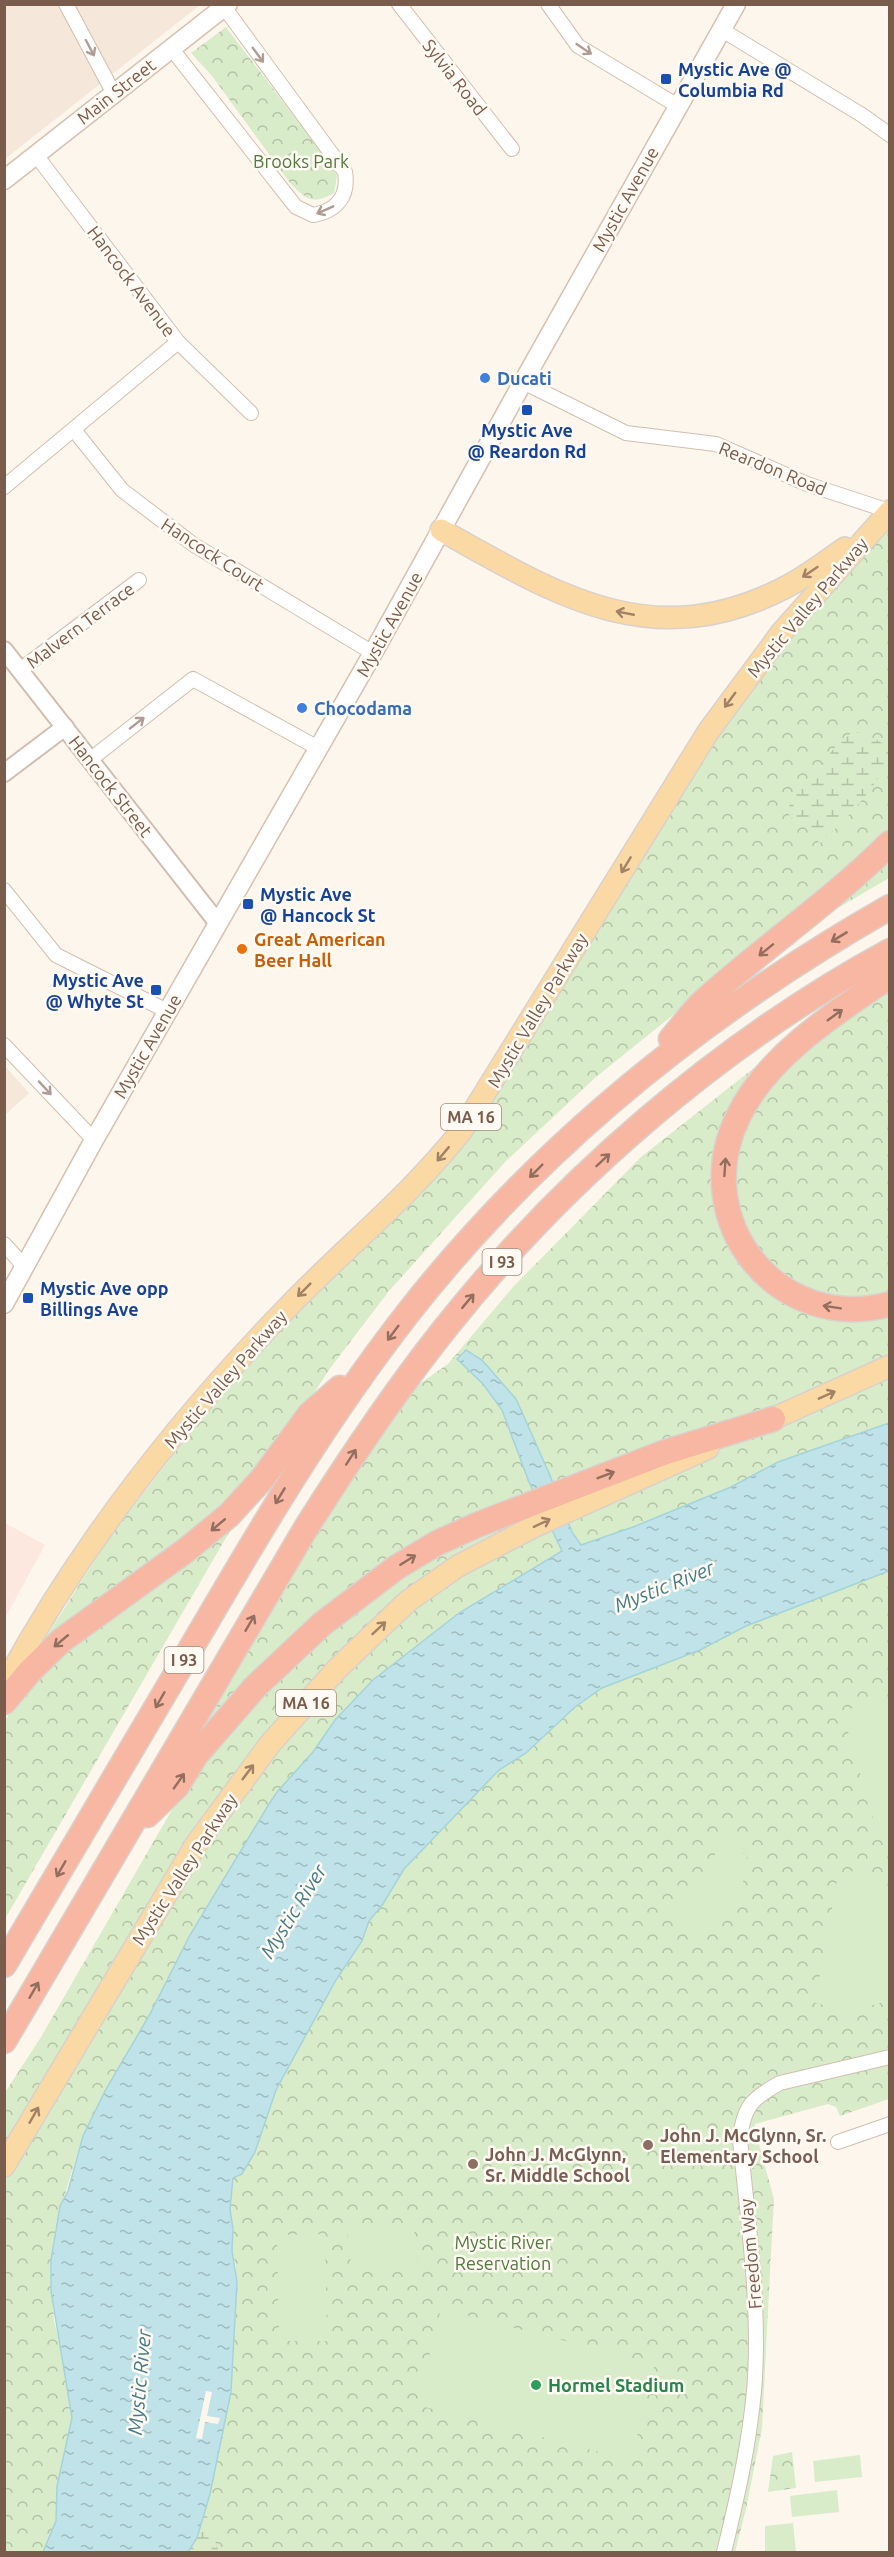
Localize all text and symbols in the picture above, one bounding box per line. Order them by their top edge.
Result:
street label: Sylvia Road [419,35,491,119]
one-way arrow [84,39,96,57]
one-way arrow [576,43,592,55]
one-way arrow [252,46,264,62]
street label: Main Street [73,54,159,128]
place label: Mystic Ave @ Columbia Rd [678,59,792,100]
marker: Mystic Ave @ Columbia Rd [659,72,673,86]
street label: Mystic Avenue [588,143,662,255]
park label: Brooks Park [253,151,349,171]
one-way arrow [317,205,335,217]
street label: Hancock Avenue [84,222,180,340]
place label: Ducati [497,368,552,388]
marker: Ducati [478,371,492,385]
marker: Mystic Ave @ Reardon Rd [520,403,534,417]
place label: Mystic Ave @ Reardon Rd [467,420,587,461]
street label: Reardon Road [716,437,830,499]
street label: Hancock Court [158,513,268,595]
street label: Mystic Valley Parkway [743,533,872,681]
one-way arrow [802,566,819,578]
street label: Mystic Avenue [352,568,426,680]
street label: Malvern Terrace [22,578,138,672]
one-way arrow [615,607,635,618]
one-way arrow [724,692,737,708]
place label: Chocodama [314,698,412,718]
marker: Chocodama [295,701,309,715]
one-way arrow [129,716,145,729]
street label: Hancock Street [65,731,157,841]
one-way arrow [619,856,631,873]
place label: Mystic Ave @ Hancock St [260,884,376,925]
marker: Mystic Ave @ Hancock St [241,897,255,911]
place label: Great American Beer Hall [254,929,386,970]
street label: Mystic Valley Parkway [483,929,591,1091]
one-way arrow [831,931,848,943]
marker: Great American Beer Hall [235,942,249,956]
one-way arrow [759,944,775,957]
place label: Mystic Ave @ Whyte St [45,970,144,1011]
marker: Mystic Ave @ Whyte St [149,983,163,997]
street label: Mystic Avenue [109,990,185,1102]
one-way arrow [827,1009,843,1021]
one-way arrow [37,1080,52,1095]
road number: MA 16 [441,1104,501,1130]
one-way arrow [437,1146,450,1162]
one-way arrow [595,1153,610,1167]
one-way arrow [720,1158,731,1177]
one-way arrow [529,1163,543,1178]
road number: I 93 [482,1249,522,1275]
place label: Mystic Ave opp Billings Ave [40,1278,169,1319]
one-way arrow [297,1283,312,1298]
marker: Mystic Ave opp Billings Ave [21,1291,35,1305]
one-way arrow [461,1294,475,1309]
one-way arrow [822,1301,842,1312]
street label: Mystic Valley Parkway [160,1306,291,1452]
one-way arrow [386,1325,399,1341]
one-way arrow [817,1389,835,1400]
one-way arrow [346,1449,358,1466]
one-way arrow [597,1469,615,1480]
one-way arrow [274,1487,286,1504]
one-way arrow [533,1516,551,1528]
one-way arrow [211,1518,226,1532]
one-way arrow [399,1554,416,1566]
water label: Mystic River [611,1555,719,1617]
one-way arrow [244,1615,256,1632]
one-way arrow [372,1621,387,1635]
one-way arrow [54,1634,69,1648]
road number: I 93 [164,1647,204,1673]
road number: MA 16 [276,1690,336,1716]
one-way arrow [154,1691,166,1708]
one-way arrow [242,1764,254,1780]
one-way arrow [173,1774,185,1790]
street label: Mystic Valley Parkway [128,1789,241,1948]
water label: Mystic River [255,1859,332,1962]
one-way arrow [55,1860,67,1877]
one-way arrow [28,1982,40,1999]
one-way arrow [28,2107,40,2124]
place label: John J. McGlynn, Sr. Elementary School [660,2125,827,2166]
marker: John J. McGlynn, Sr. Elementary School [641,2138,655,2152]
place label: John J. McGlynn, Sr. Middle School [485,2144,630,2185]
marker: John J. McGlynn, Sr. Middle School [466,2157,480,2171]
street label: Freedom Way [735,2198,765,2310]
park label: Mystic River Reservation [454,2232,552,2273]
water label: Mystic River [123,2327,155,2436]
place label: Hormel Stadium [548,2375,684,2395]
marker: Hormel Stadium [529,2378,543,2392]

